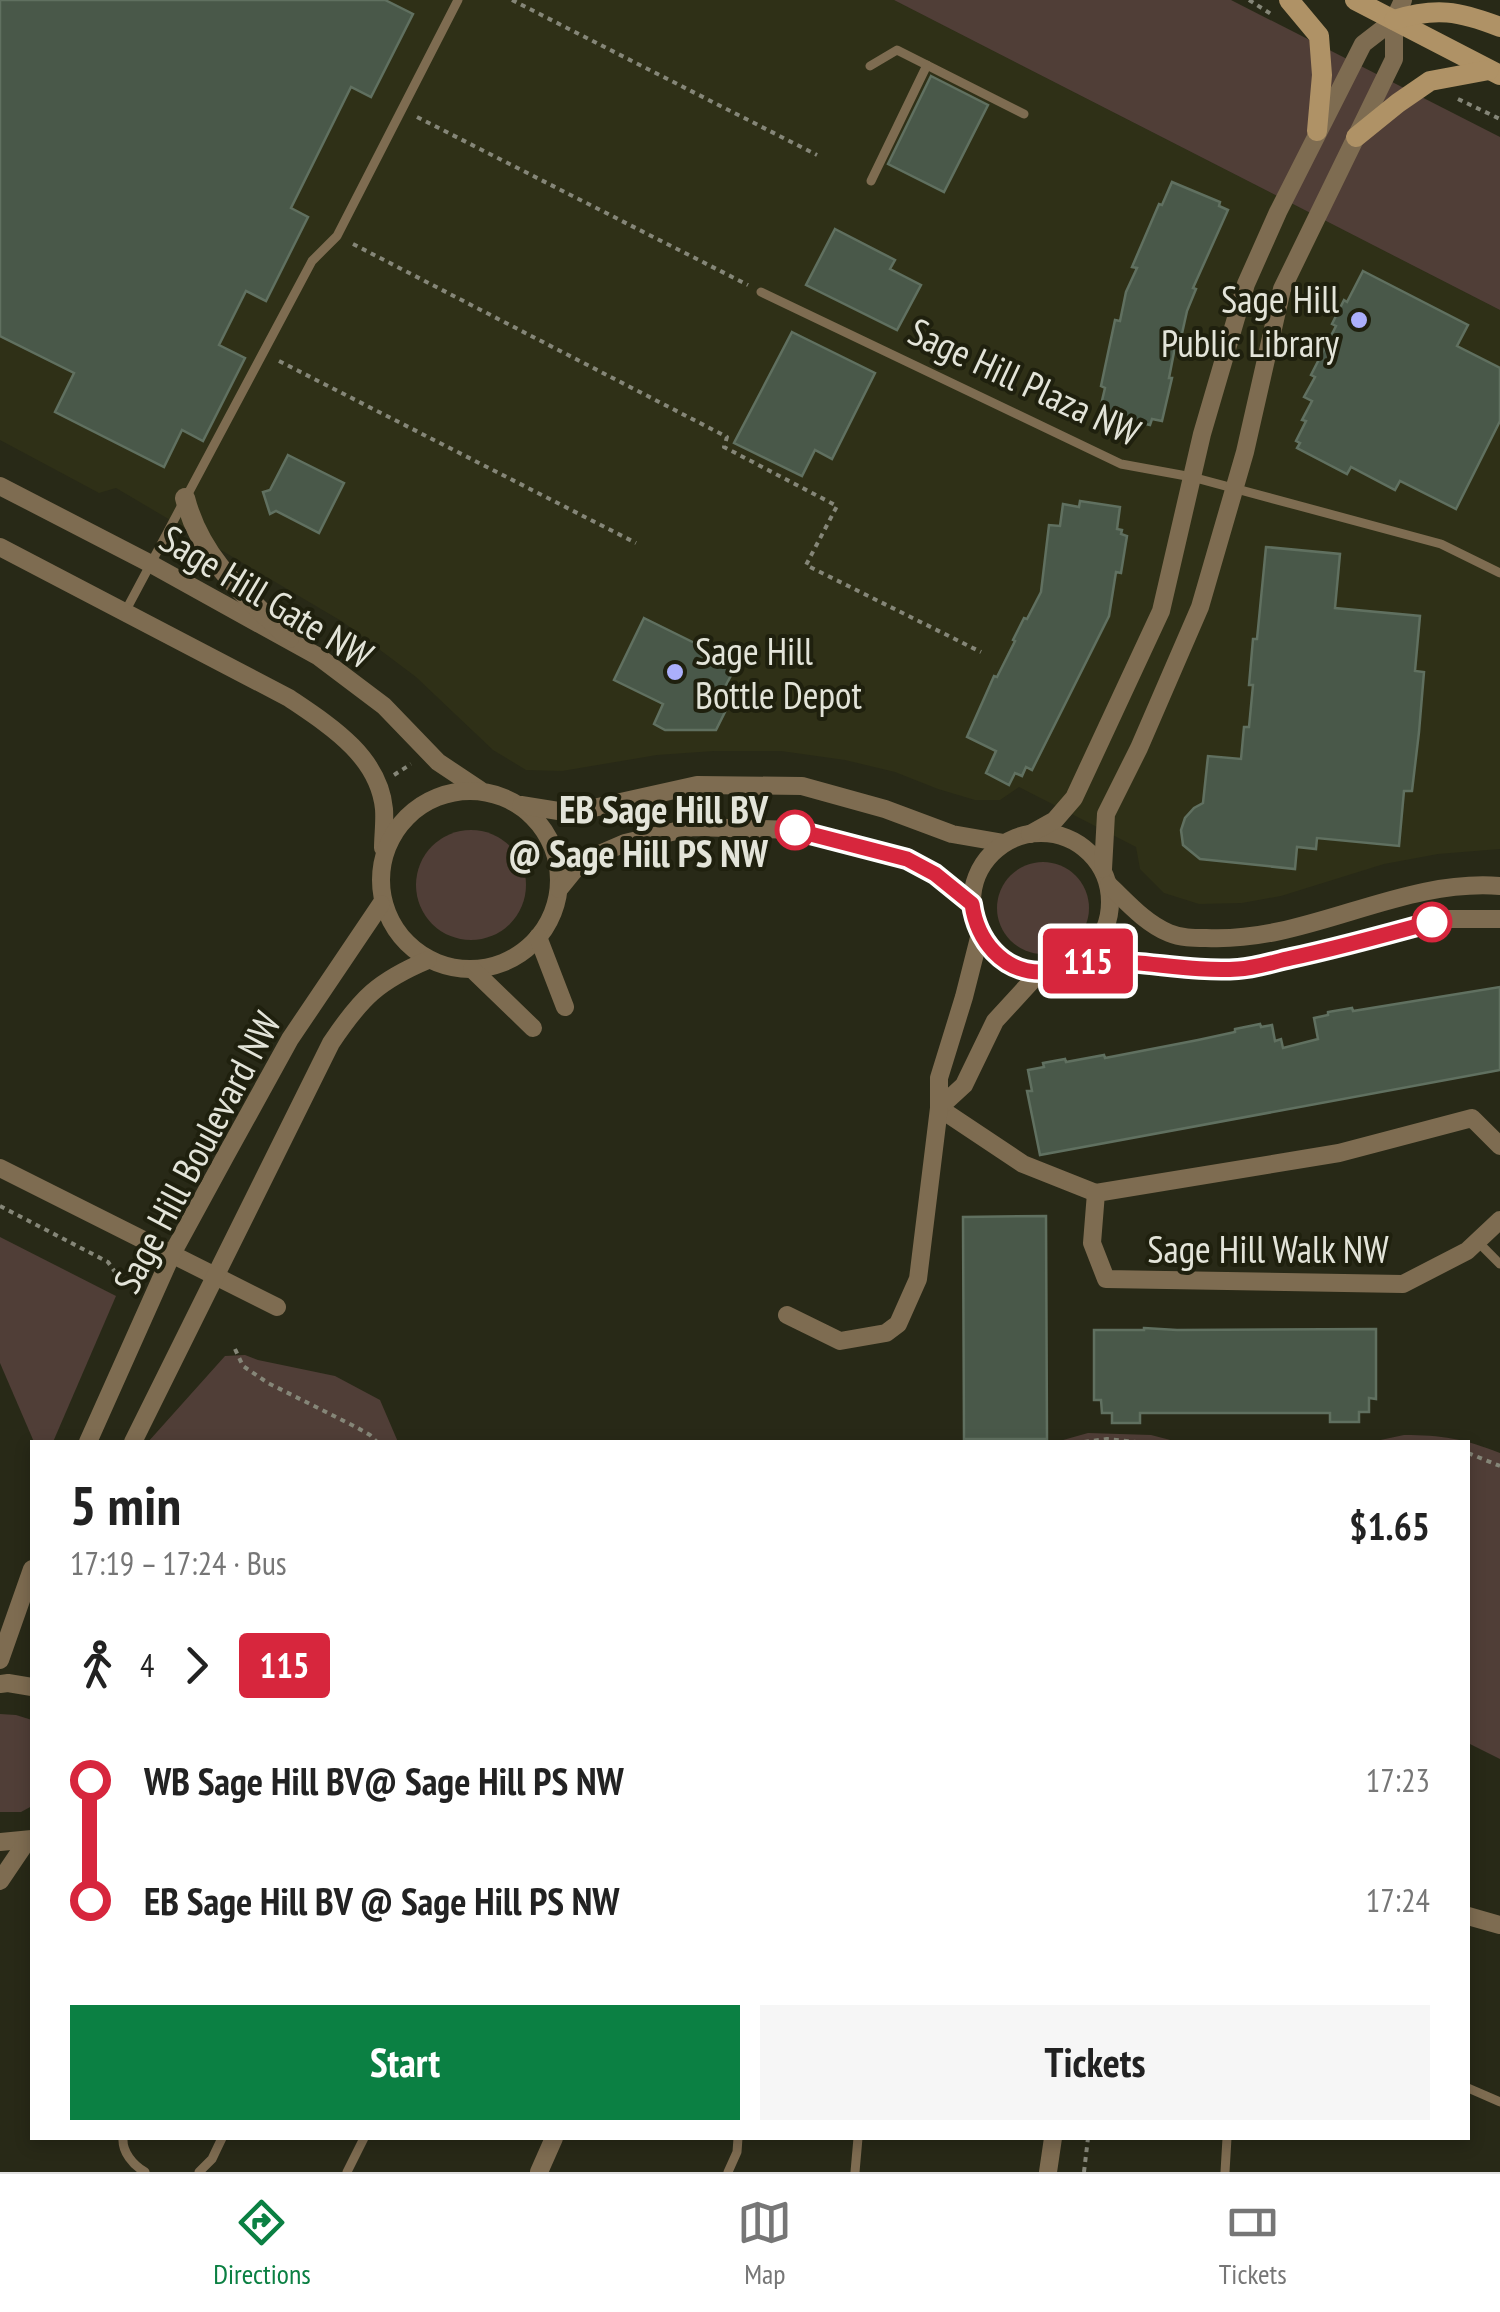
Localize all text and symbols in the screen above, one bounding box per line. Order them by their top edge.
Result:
place label: Sage Hill Public Library [1161,274,1340,367]
street label: Sage Hill Plaza NW [901,306,1149,456]
marker: Sage Hill Public Library [1348,309,1370,331]
street label: Sage Hill Gate NW [152,513,383,679]
place label: Sage Hill Bottle Depot [695,626,862,719]
marker: Sage Hill Bottle Depot [664,661,686,683]
place label: EB Sage Hill BV @ Sage Hill PS NW [508,784,769,877]
marker: EB Sage Hill BV @ Sage Hill PS NW [776,811,814,849]
unlabelled marker [1413,903,1451,941]
line badge: 115 [1030,928,1146,994]
text: 115 [1063,938,1113,984]
street label: Sage Hill Boulevard NW [101,1003,291,1301]
street label: Sage Hill Walk NW [1147,1224,1389,1273]
text: 5 min [70,1469,181,1540]
text: $1.65 [1349,1501,1430,1550]
text: 17:19 – 17:24 · Bus [70,1542,287,1584]
icon: walk [70,1638,125,1693]
icon: forward [169,1638,224,1693]
text: 115 [259,1642,310,1688]
text: 4 [140,1644,154,1686]
text: WB Sage Hill BV@ Sage Hill PS NW [144,1756,624,1805]
text: 17:23 [1366,1759,1430,1801]
text: EB Sage Hill BV @ Sage Hill PS NW [144,1876,620,1925]
text: 17:24 [1366,1879,1430,1921]
button: Start [70,2005,740,2120]
button: Tickets [760,2005,1430,2120]
tab: Directions [213,2195,311,2292]
tab: Map [737,2195,792,2292]
tab: Tickets [1219,2195,1287,2292]

